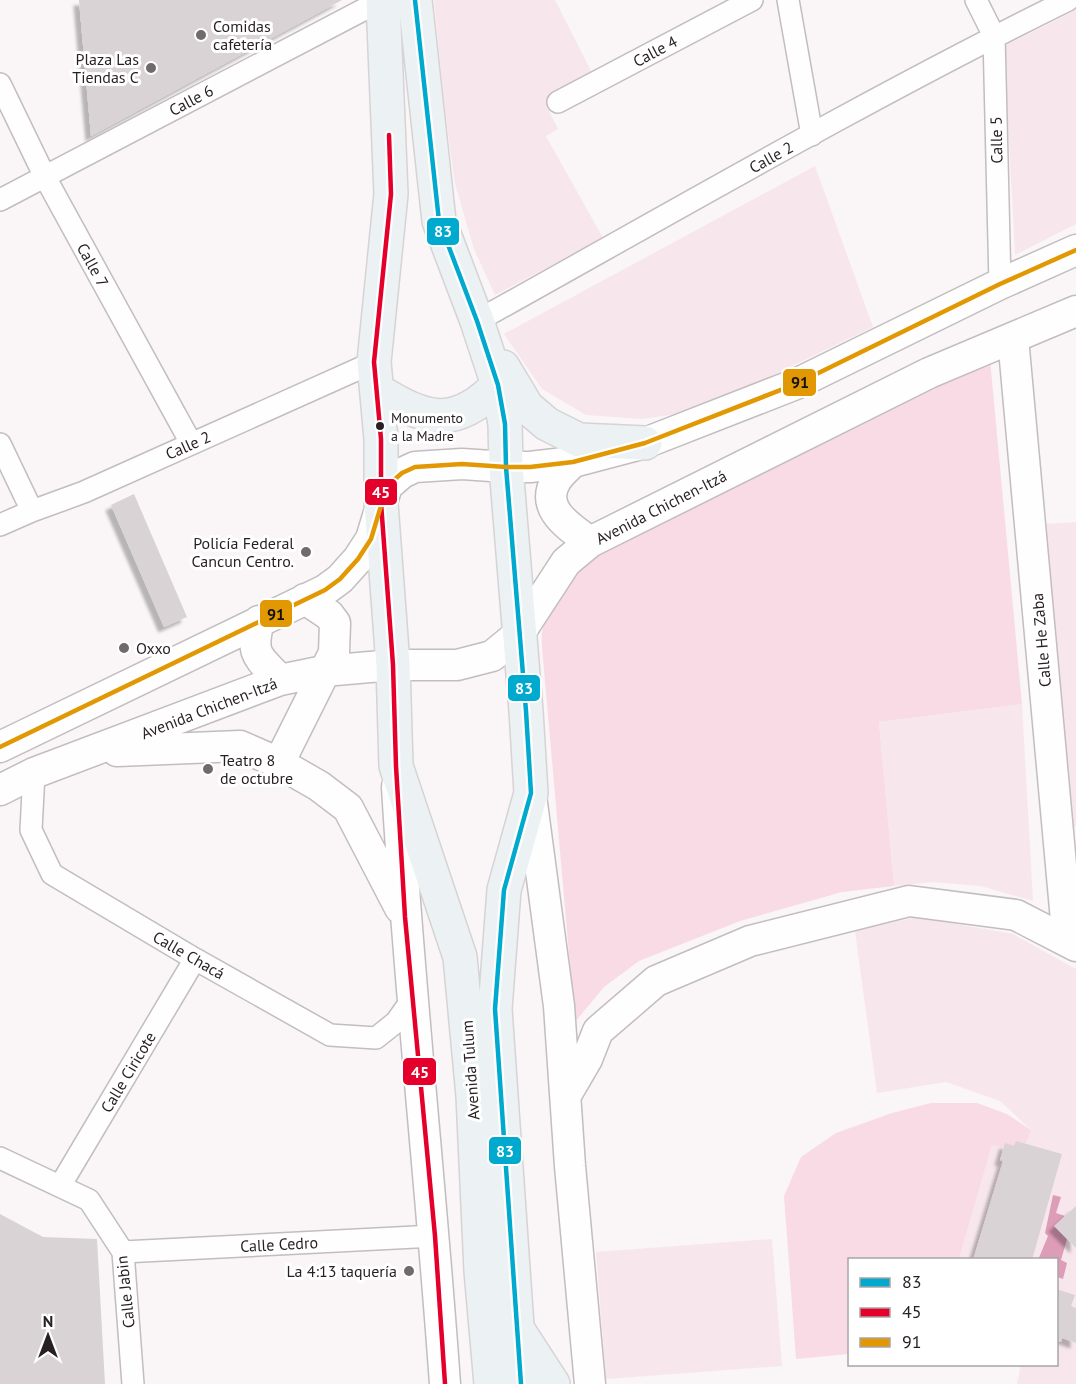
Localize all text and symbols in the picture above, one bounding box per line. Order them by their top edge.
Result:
place label: Comidas cafetería [213,16,272,54]
marker: Comidas cafetería [194,28,208,42]
street label: Calle 4 [629,31,681,71]
place label: Plaza Las Tiendas C [72,49,139,87]
marker: Plaza Las Tiendas C [144,61,158,75]
street label: Calle 6 [165,80,217,120]
street label: Calle 5 [986,116,1006,164]
street label: Calle 2 [745,137,797,177]
line badge: 83 [426,217,460,246]
text: 83 [434,221,452,241]
street label: Calle 7 [73,239,113,291]
line badge: 91 [782,368,817,397]
text: 91 [791,372,809,392]
place label: Monumento a la Madre [391,409,463,445]
marker: Monumento a la Madre [374,420,386,432]
street label: Calle 2 [162,426,214,464]
street label: Avenida Chichen-Itzá [592,465,730,549]
line badge: 45 [364,478,398,506]
text: 45 [372,482,390,502]
place label: Policía Federal Cancun Centro. [191,533,294,571]
marker: Policía Federal Cancun Centro. [299,545,313,559]
street label: Calle He Zaba [1027,592,1055,688]
line badge: 91 [259,599,293,628]
text: 91 [267,604,285,624]
place label: Oxxo [136,638,171,658]
marker: Oxxo [117,641,131,655]
street label: Avenida Chichen-Itzá [138,673,280,743]
line badge: 83 [507,674,541,702]
text: 83 [515,678,533,698]
place label: Teatro 8 de octubre [220,750,293,788]
marker: Teatro 8 de octubre [201,762,215,776]
street label: Calle Chacá [150,926,228,984]
street label: Avenida Tulum [457,1019,483,1121]
street label: Calle Ciricote [96,1028,160,1116]
line badge: 45 [402,1057,437,1086]
text: 45 [411,1062,429,1082]
line badge: 83 [488,1136,522,1165]
text: 83 [496,1141,514,1161]
street label: Calle Cedro [240,1232,318,1256]
street label: Calle Jabin [111,1255,139,1329]
legend [848,1258,1058,1366]
place label: La 4:13 taquería [287,1261,397,1281]
marker: La 4:13 taquería [402,1264,416,1278]
text: 83 [902,1270,922,1293]
text: 45 [902,1300,922,1323]
north arrow [18,1306,78,1366]
text: N [43,1311,53,1331]
text: 91 [902,1330,922,1353]

